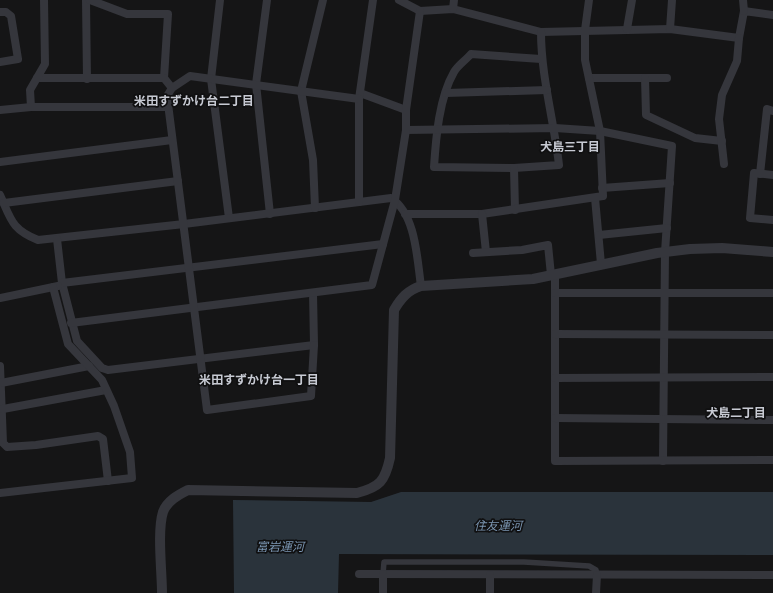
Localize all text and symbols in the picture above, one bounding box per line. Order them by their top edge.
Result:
district label: 米田すずかけ台二丁目 [134,92,254,109]
district label: 犬島三丁目 [540,138,600,155]
district label: 米田すずかけ台一丁目 [199,371,319,388]
district label: 犬島二丁目 [706,404,766,421]
water label: 住友運河 [474,517,524,534]
water label: 富岩運河 [256,538,306,555]

